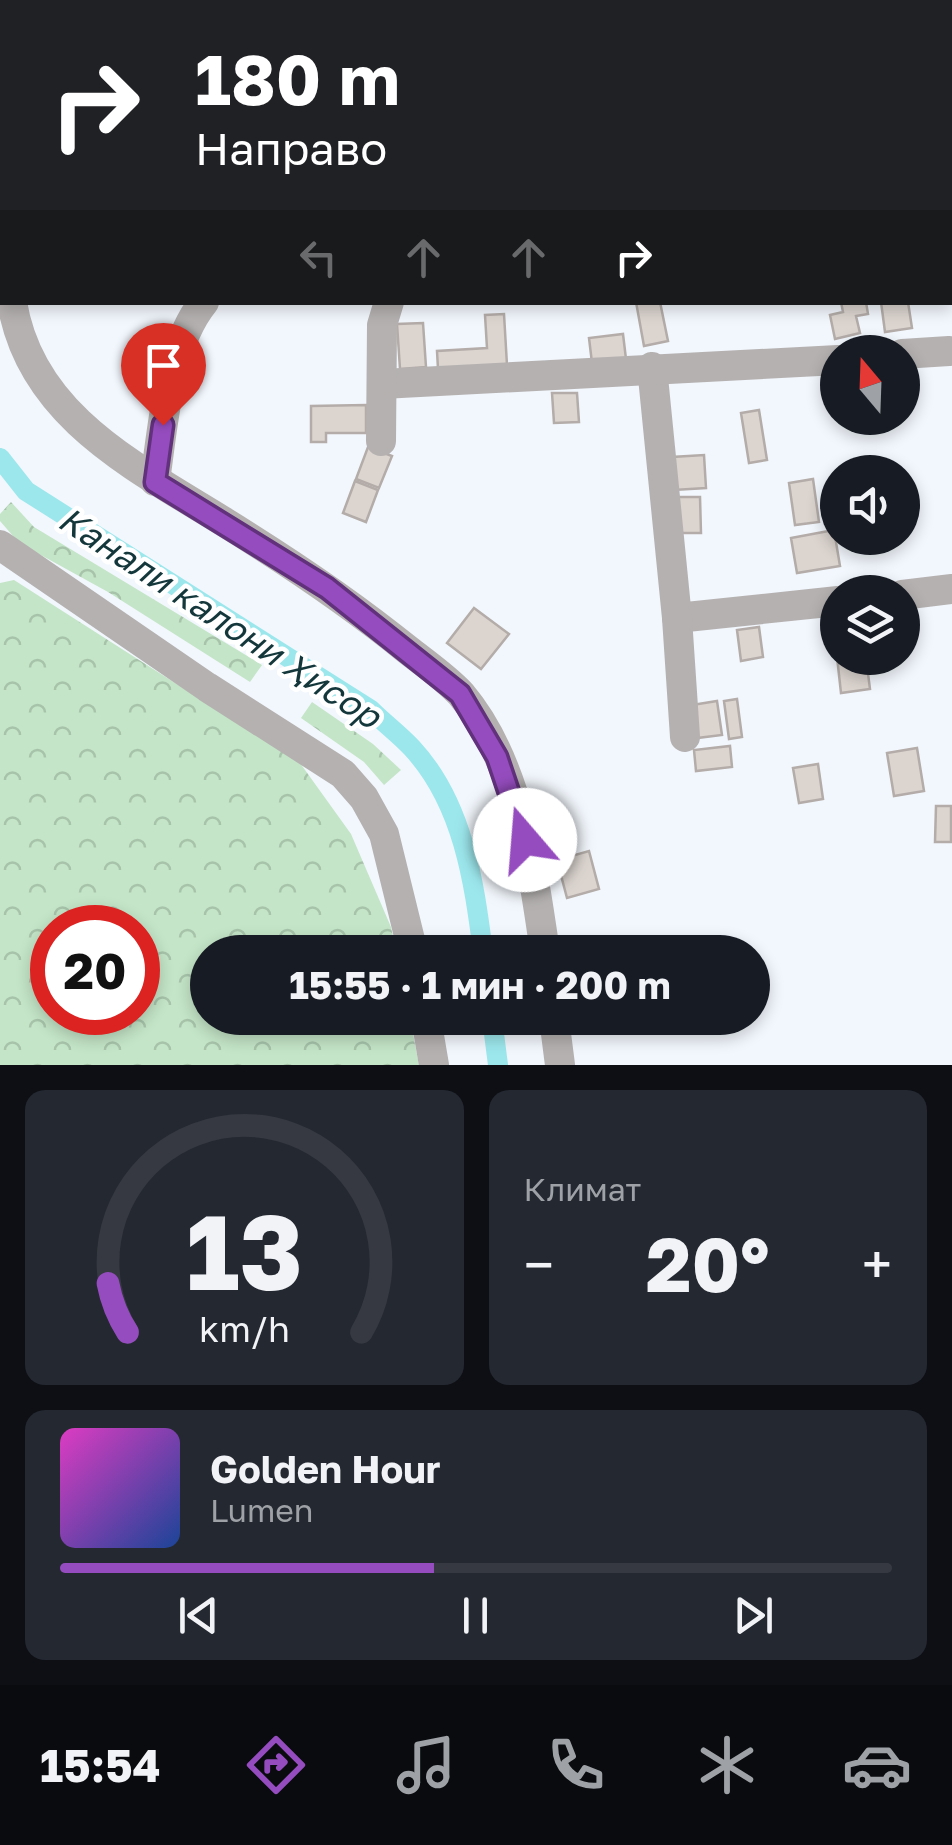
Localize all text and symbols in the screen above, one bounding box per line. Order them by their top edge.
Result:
text: 180 m [195,36,400,120]
icon: right [30,40,160,170]
text: Направо [195,121,387,175]
icon: left [291,230,346,285]
icon: ahead [396,230,451,285]
icon: ahead [501,230,556,285]
icon: right [606,230,661,285]
pin [121,323,206,426]
north arrow [820,335,920,435]
map controls [820,335,920,675]
icon: arrive [136,338,191,393]
button: sound [820,455,920,555]
water label: Канали калони Ҳисор [51,497,391,738]
button: layers [820,575,920,675]
position arrow [473,788,577,892]
speed limit sign: 20 [30,905,160,1035]
text: 15:55 · 1 мин · 200 m [289,962,671,1007]
text: Климат [524,1170,641,1208]
text: 13 [186,1188,303,1313]
text: 20° [646,1218,770,1309]
text: − [524,1231,554,1297]
text: + [862,1231,892,1297]
text: km/h [199,1307,290,1350]
text: Golden Hour [210,1446,441,1491]
text: Lumen [210,1491,314,1529]
icon: previous [171,1588,226,1643]
icon: pause [448,1588,503,1643]
icon: next [726,1588,781,1643]
icon: directions [241,1730,311,1800]
icon: music [391,1730,461,1800]
icon: phone [541,1730,611,1800]
icon: climate [692,1730,762,1800]
icon: car [842,1730,912,1800]
text: 15:54 [40,1738,161,1792]

